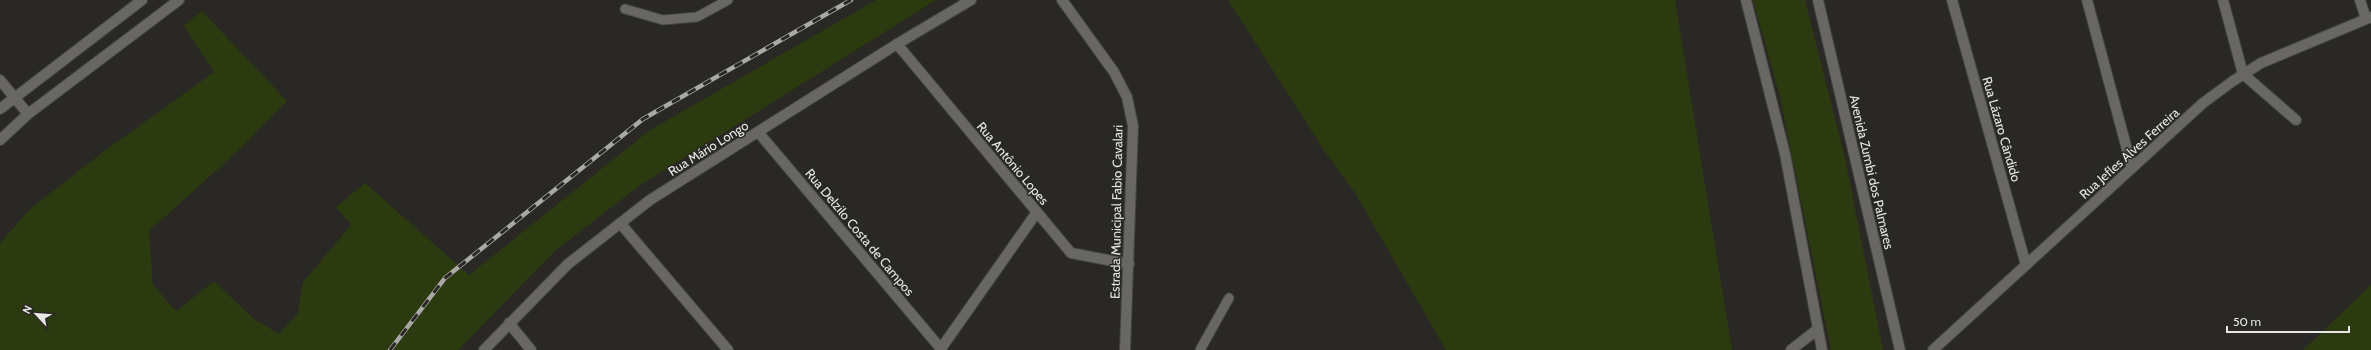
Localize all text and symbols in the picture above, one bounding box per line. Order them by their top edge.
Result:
street label: Rua Lázaro Cândido [1979,75,2025,183]
street label: Avenida Zumbi dos Palmares [1846,93,1898,251]
street label: Rua Jefles Alves Ferreira [2076,104,2183,202]
street label: Rua Mário Longo [665,117,751,179]
street label: Rua Antônio Lopes [974,118,1053,208]
street label: Estrada Municipal Fabio Cavalari [1106,125,1126,299]
street label: Rua Delzilo Costa de Campos [802,165,918,299]
north arrow [16,294,56,334]
text: N [19,303,35,316]
scale bar [2227,308,2349,334]
text: 50 m [2233,314,2261,329]

